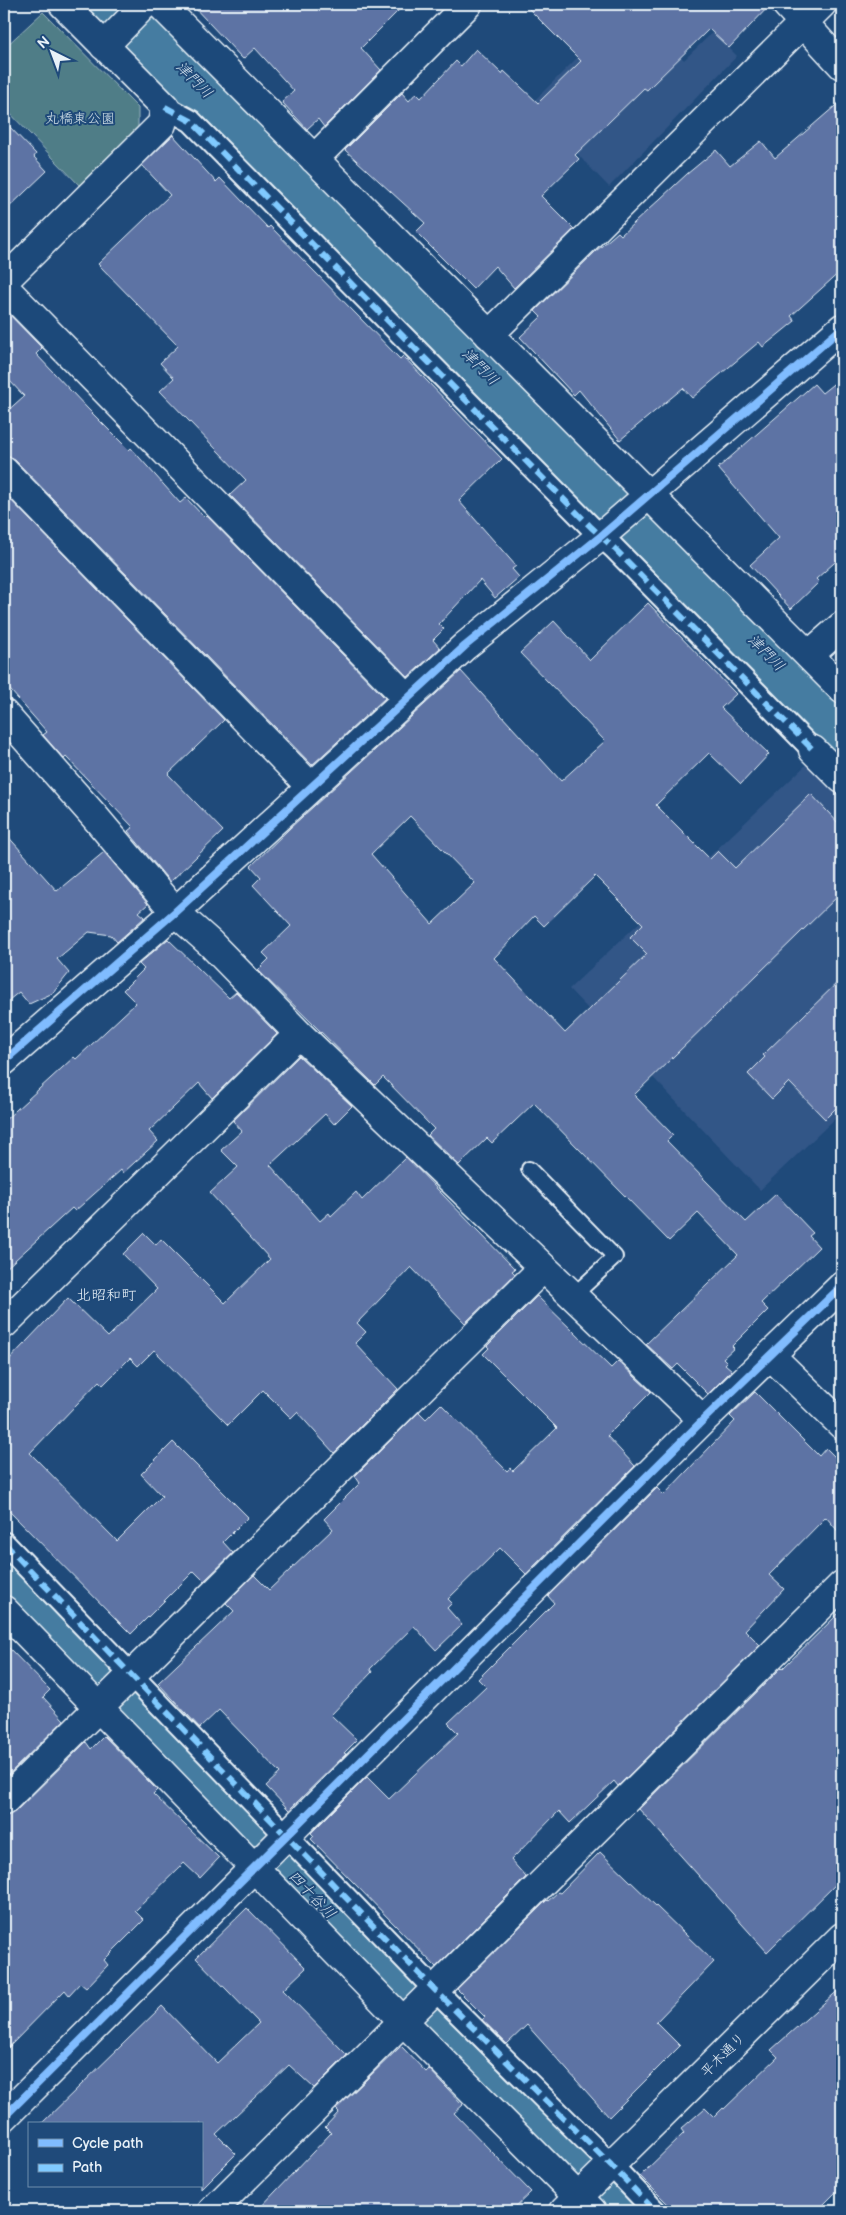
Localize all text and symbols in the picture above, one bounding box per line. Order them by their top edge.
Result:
north arrow [28,28,78,78]
text: N [34,33,53,53]
water label: 津門川 [171,57,217,103]
park label: 丸橋東公園 [45,110,115,127]
water label: 津門川 [457,344,503,390]
water label: 津門川 [743,630,789,676]
district label: 北昭和町 [76,1286,137,1305]
water label: 四十谷川 [284,1867,340,1923]
street label: 平木通り [697,2029,749,2081]
legend [28,2122,202,2188]
text: Cycle path [72,2134,143,2153]
text: Path [72,2158,102,2177]

